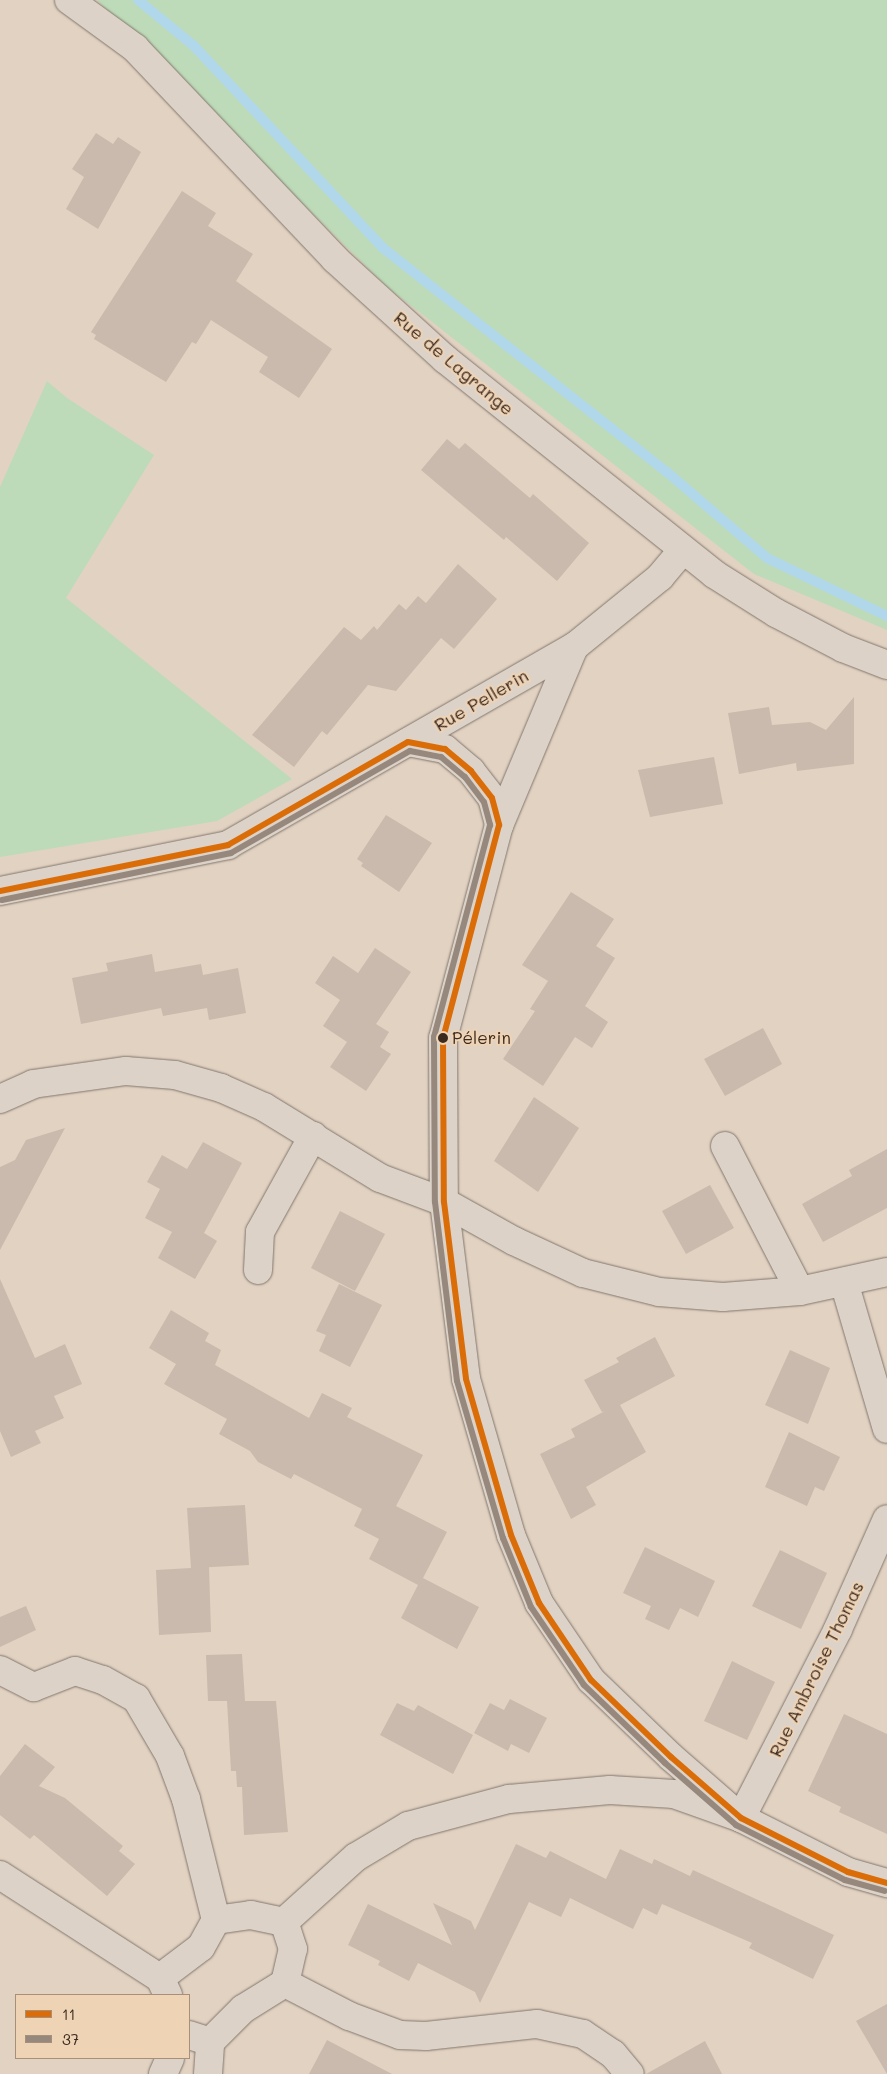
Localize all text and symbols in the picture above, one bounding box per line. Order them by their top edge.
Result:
street label: Rue de Lagrange [390,307,518,419]
street label: Rue Pellerin [430,664,532,736]
place label: Pélerin [452,1028,511,1048]
marker: Pélerin [438,1033,448,1043]
street label: Rue Ambroise Thomas [764,1578,868,1760]
legend [15,1994,190,2059]
text: 11 [62,2004,75,2024]
text: 37 [62,2029,79,2049]

